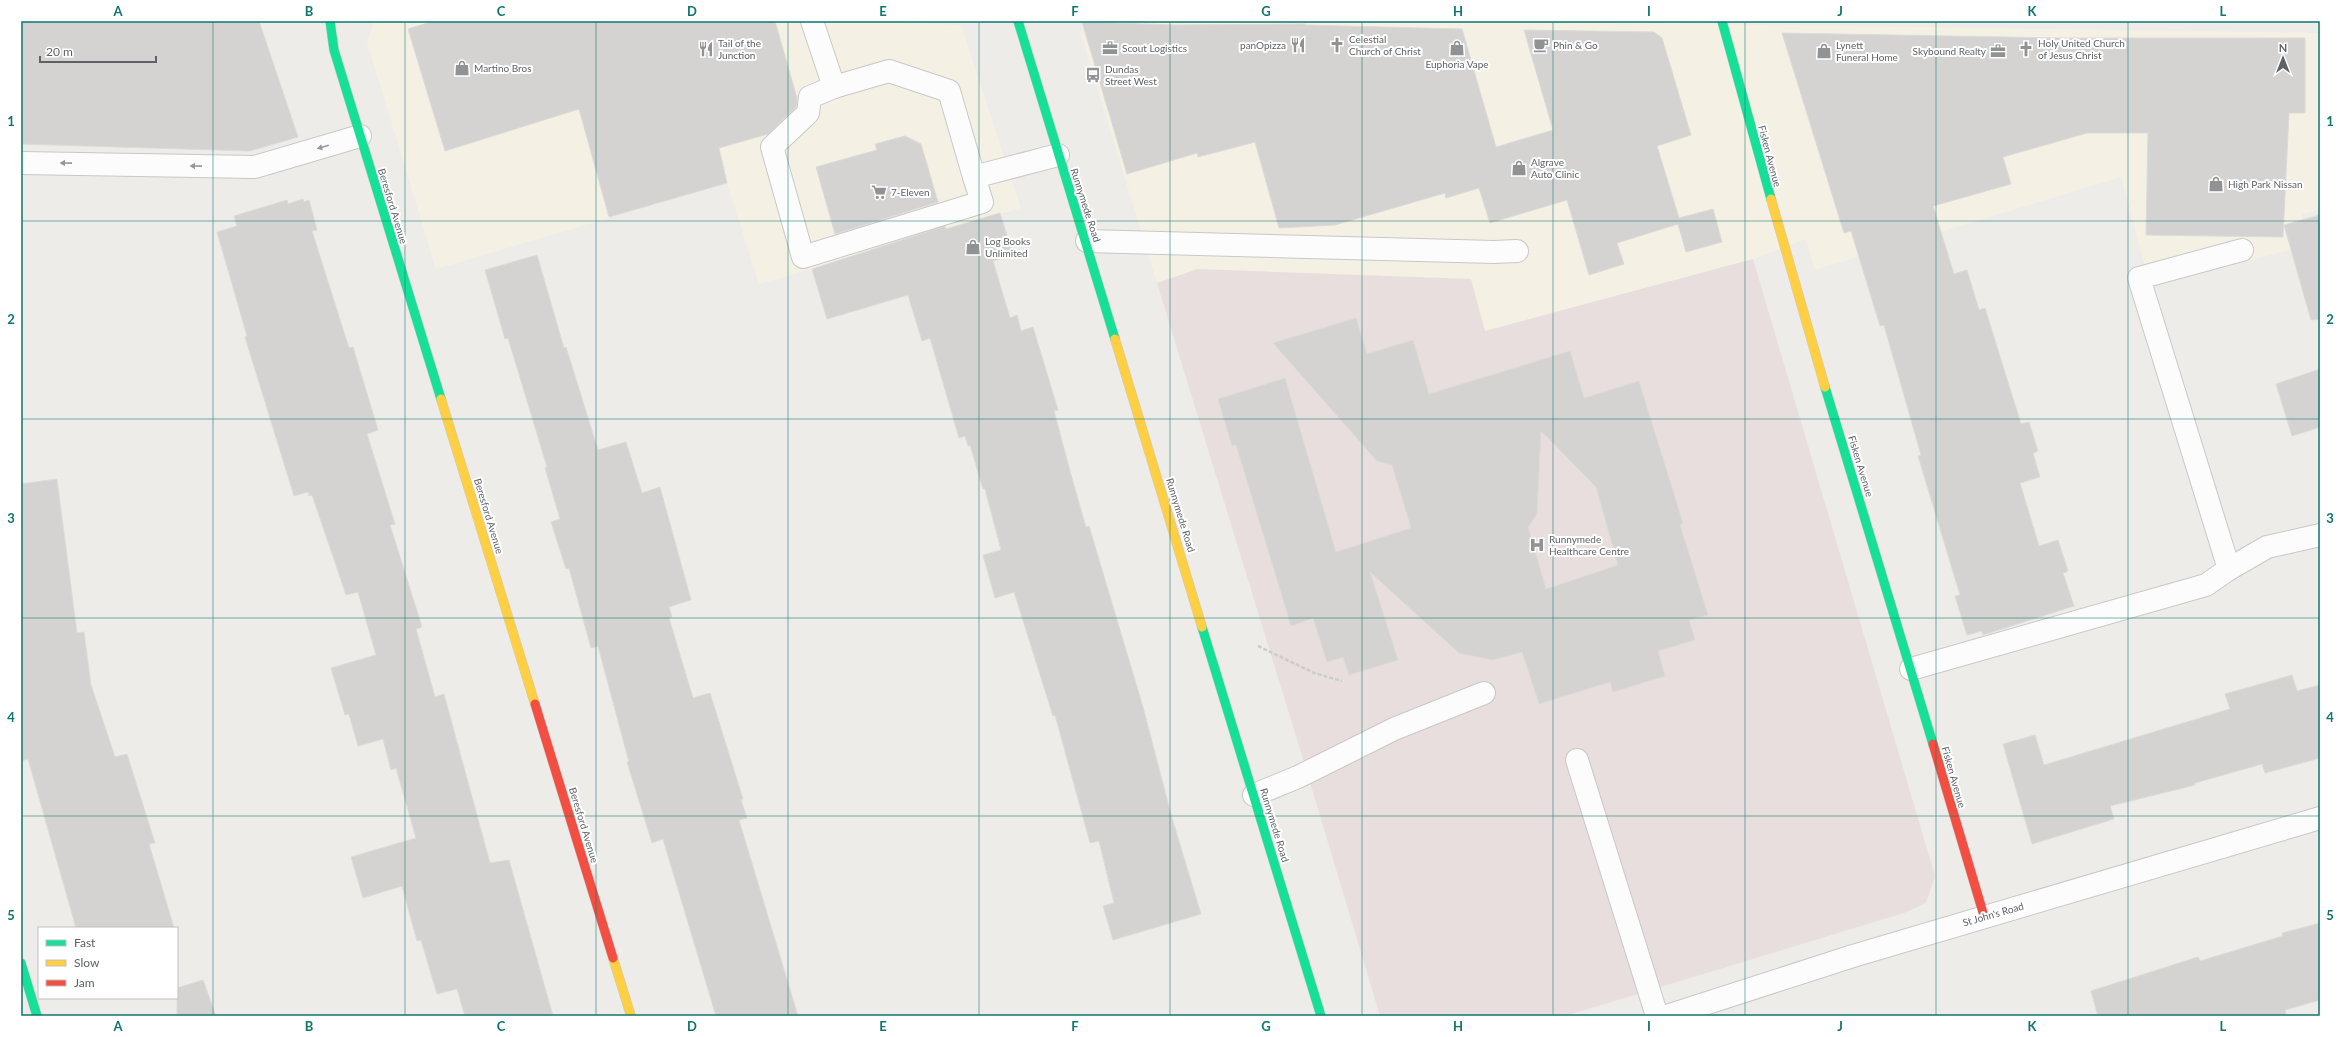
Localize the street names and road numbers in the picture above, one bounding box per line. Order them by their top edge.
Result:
street label: Fisken Avenue [1756,124,1784,188]
street label: Beresford Avenue [376,167,410,245]
street label: Runnymede Road [1068,167,1104,243]
street label: Fisken Avenue [1846,434,1876,498]
street label: Runnymede Road [1164,476,1198,554]
street label: Beresford Avenue [472,477,506,555]
street label: Fisken Avenue [1940,745,1968,809]
street label: Beresford Avenue [567,786,601,864]
street label: Runnymede Road [1258,786,1292,864]
street label: St John's Road [1961,900,2025,928]

